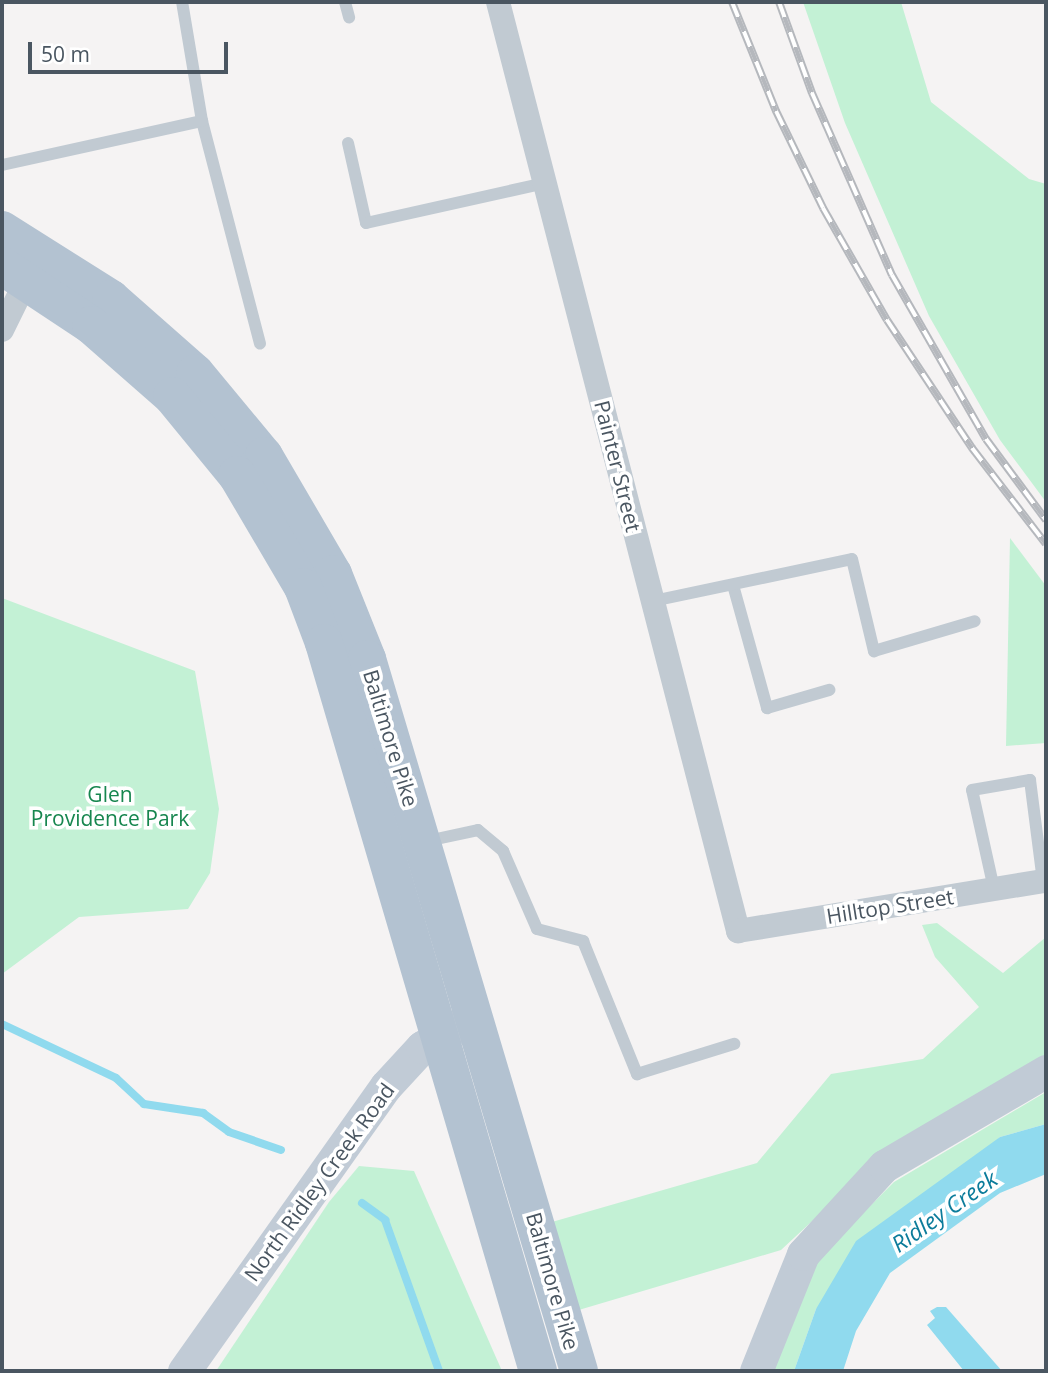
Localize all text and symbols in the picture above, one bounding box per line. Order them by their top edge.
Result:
scale bar [32,28,231,72]
text: 50 m [41,40,90,68]
street label: Painter Street [590,398,646,534]
street label: Baltimore Pike [358,666,424,810]
park label: Glen Providence Park [31,781,189,831]
street label: Hilltop Street [825,884,955,928]
street label: North Ridley Creek Road [239,1078,399,1286]
water label: Ridley Creek [886,1164,1002,1258]
street label: Baltimore Pike [521,1209,585,1353]

